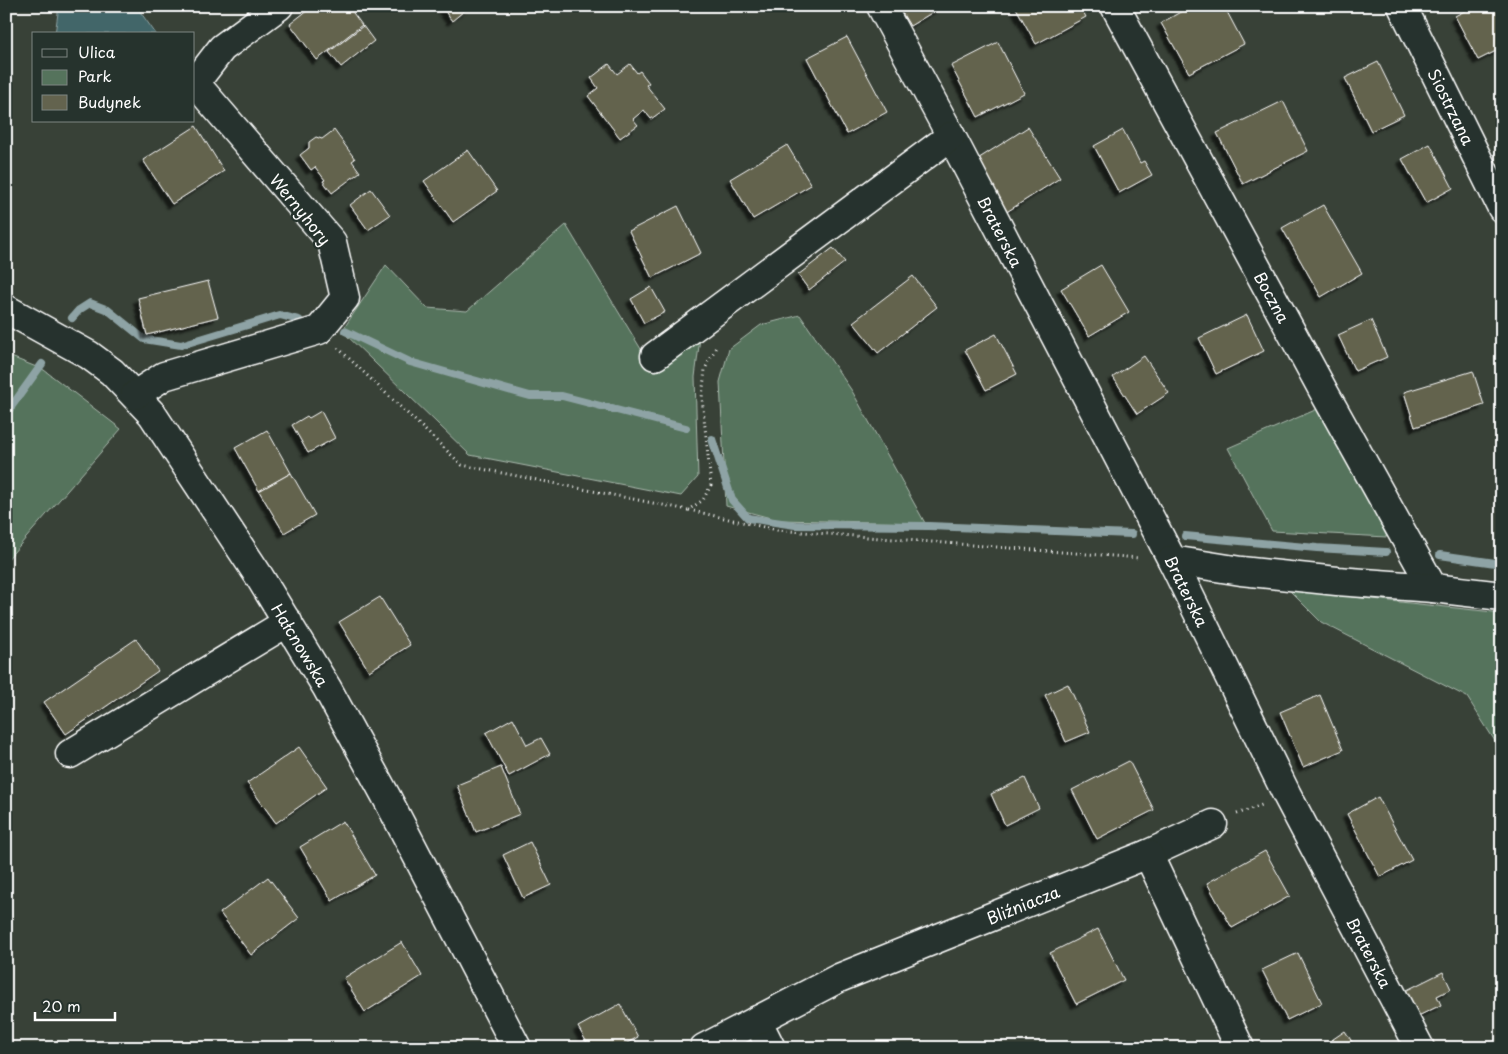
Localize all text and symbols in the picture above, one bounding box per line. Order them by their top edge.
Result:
legend [32,32,195,122]
text: Ulica [78,40,116,63]
text: Park [78,64,112,87]
street label: Siostrzana [1423,64,1481,149]
text: Budynek [78,90,141,113]
street label: Wernyhory [265,168,337,250]
street label: Braterska [972,191,1029,271]
street label: Boczna [1249,267,1296,327]
street label: Braterska [1159,551,1215,631]
street label: Hałcnowska [266,598,335,691]
street label: Bliźniacza [983,879,1063,930]
street label: Braterska [1341,912,1398,992]
scale bar [35,989,115,1021]
text: 20 m [42,994,81,1017]

